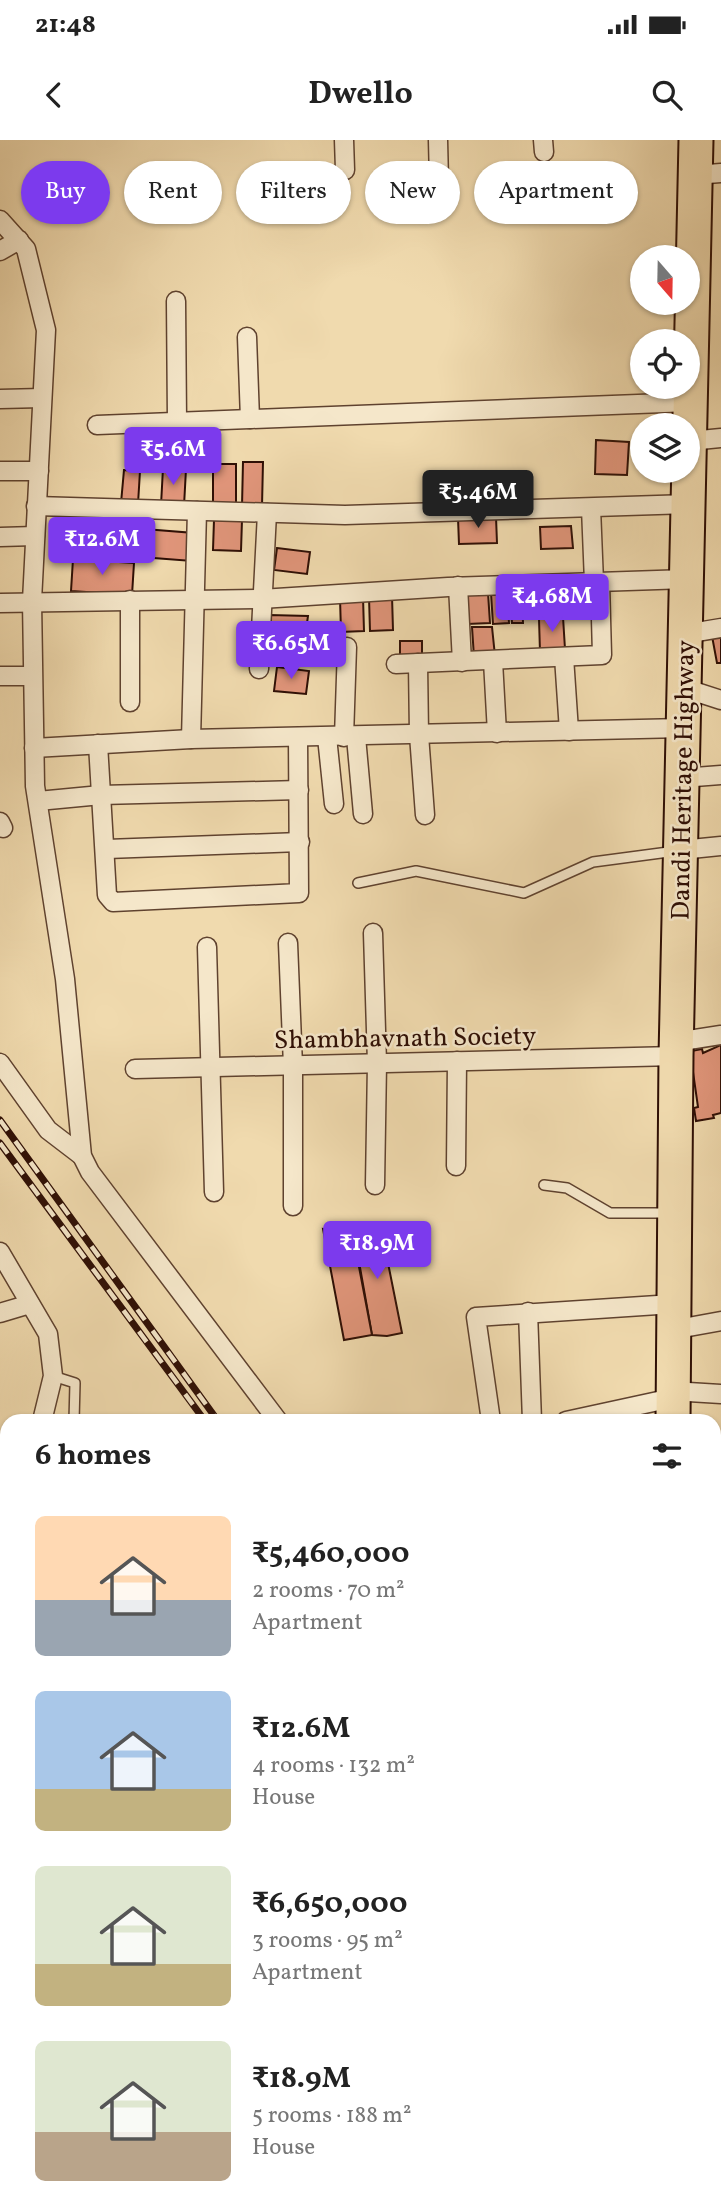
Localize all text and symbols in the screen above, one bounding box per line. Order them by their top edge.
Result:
text: 21:48 [35,7,96,43]
text: Dwello [308,73,413,117]
icon: back [35,76,73,114]
icon: search [648,76,686,114]
chip: Buy [21,161,110,224]
chip: Rent [124,161,222,224]
chip: Filters [236,161,351,224]
chip: New [365,161,460,224]
chip: Apartment [474,161,638,224]
north arrow [630,245,700,315]
map controls [630,245,700,483]
button: locate [630,329,700,399]
button: layers [630,413,700,483]
pin: ₹5.6M [124,428,222,487]
text: ₹5.6M [140,434,206,466]
pin: ₹5.46M [421,470,535,530]
text: ₹5.46M [438,477,518,509]
pin: ₹12.6M [45,518,159,577]
text: ₹12.6M [64,524,140,556]
pin: ₹4.68M [495,574,609,634]
text: ₹4.68M [512,581,592,613]
pin: ₹6.65M [234,622,348,681]
text: ₹6.65M [252,628,330,660]
street label: Dandi Heritage Highway [664,640,704,920]
street label: Shambhavnath Society [274,1019,536,1059]
pin: ₹18.9M [320,1222,434,1281]
text: ₹18.9M [339,1228,415,1260]
text: 6 homes [35,1435,151,1477]
icon: filters [648,1437,686,1475]
text: ₹5,460,000 [252,1533,409,1575]
icon: home [91,1544,175,1628]
text: 2 rooms · 70 m² [252,1575,405,1607]
text: Apartment [252,1607,363,1639]
text: ₹12.6M [252,1708,350,1750]
icon: home [91,1719,175,1803]
text: 4 rooms · 132 m² [252,1750,415,1782]
text: House [252,1782,315,1814]
text: ₹6,650,000 [252,1883,408,1925]
icon: home [91,1894,175,1978]
text: 3 rooms · 95 m² [252,1925,403,1957]
text: Apartment [252,1957,363,1989]
text: ₹18.9M [252,2058,351,2100]
icon: home [91,2069,175,2153]
text: 5 rooms · 188 m² [252,2100,411,2132]
text: House [252,2132,315,2164]

